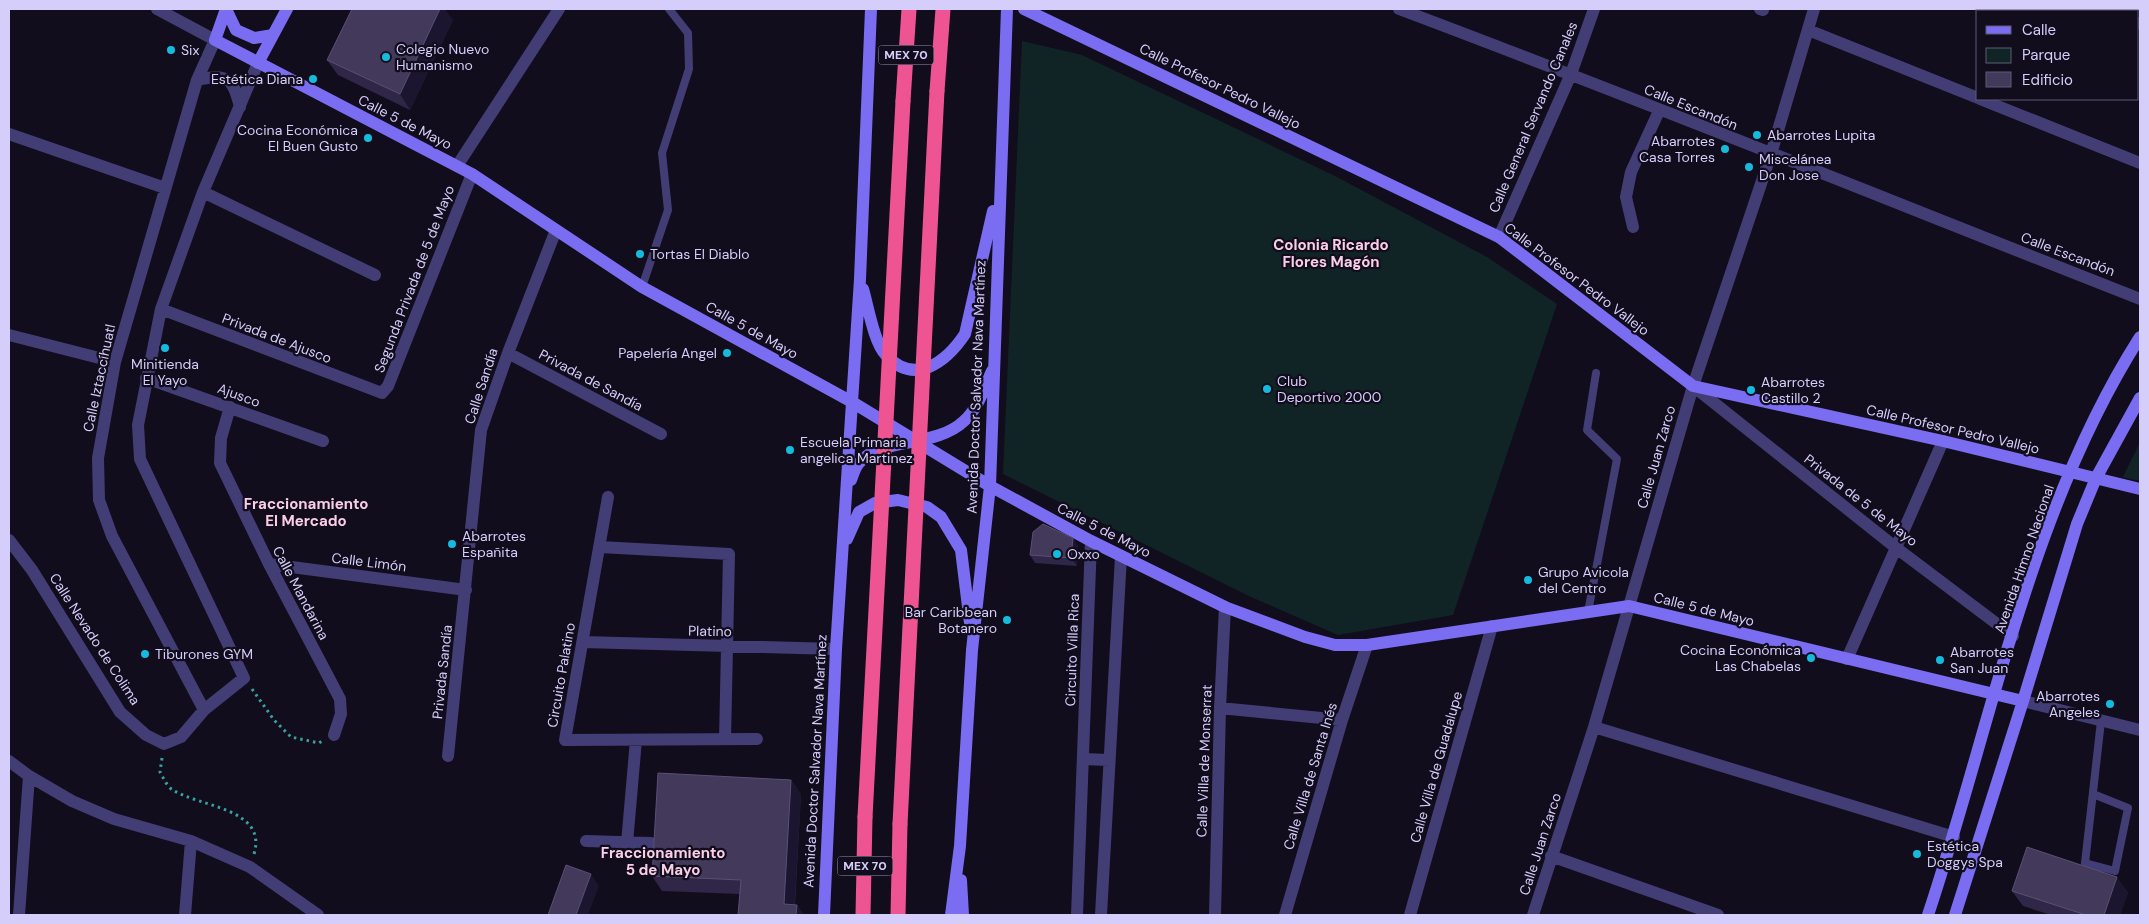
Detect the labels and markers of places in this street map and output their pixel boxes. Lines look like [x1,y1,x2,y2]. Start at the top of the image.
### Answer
place label: Colegio Nuevo Humanismo [396,40,489,74]
place label: Six [181,41,199,59]
marker: Six [165,44,177,56]
marker: Colegio Nuevo Humanismo [380,51,392,63]
place label: Estética Diana [211,70,303,88]
marker: Estética Diana [307,73,319,85]
place label: Cocina Económica El Buen Gusto [237,121,358,155]
place label: Abarrotes Lupita [1767,126,1875,144]
marker: Abarrotes Lupita [1751,129,1763,141]
marker: Cocina Económica El Buen Gusto [362,132,374,144]
place label: Abarrotes Casa Torres [1639,132,1715,166]
marker: Abarrotes Casa Torres [1719,143,1731,155]
place label: Miscelánea Don Jose [1759,150,1831,184]
marker: Miscelánea Don Jose [1743,161,1755,173]
place label: Tortas El Diablo [650,245,749,263]
marker: Tortas El Diablo [634,248,646,260]
marker: Minitienda El Yayo [159,342,171,354]
place label: Papelería Angel [618,344,717,362]
marker: Papelería Angel [721,347,733,359]
place label: Minitienda El Yayo [131,355,199,389]
place label: Club Deportivo 2000 [1277,372,1381,406]
place label: Abarrotes Castillo 2 [1761,373,1825,407]
marker: Club Deportivo 2000 [1261,383,1273,395]
marker: Abarrotes Castillo 2 [1745,384,1757,396]
place label: Escuela Primaria angelica Martinez [800,433,913,467]
marker: Escuela Primaria angelica Martinez [784,444,796,456]
place label: Abarrotes Españita [462,527,526,561]
marker: Abarrotes Españita [446,538,458,550]
place label: Oxxo [1067,545,1100,563]
marker: Oxxo [1051,548,1063,560]
place label: Grupo Avicola del Centro [1538,563,1629,597]
marker: Grupo Avicola del Centro [1522,574,1534,586]
place label: Bar Caribbean Botanero [905,603,997,637]
marker: Bar Caribbean Botanero [1001,614,1013,626]
place label: Cocina Económica Las Chabelas [1680,641,1801,675]
place label: Abarrotes San Juan [1950,643,2014,677]
place label: Tiburones GYM [155,645,253,663]
marker: Tiburones GYM [139,648,151,660]
marker: Cocina Económica Las Chabelas [1805,652,1817,664]
marker: Abarrotes San Juan [1934,654,1946,666]
place label: Abarrotes Angeles [2036,687,2100,721]
marker: Abarrotes Angeles [2104,698,2116,710]
place label: Estética Doggys Spa [1927,837,2003,871]
marker: Estética Doggys Spa [1911,848,1923,860]

